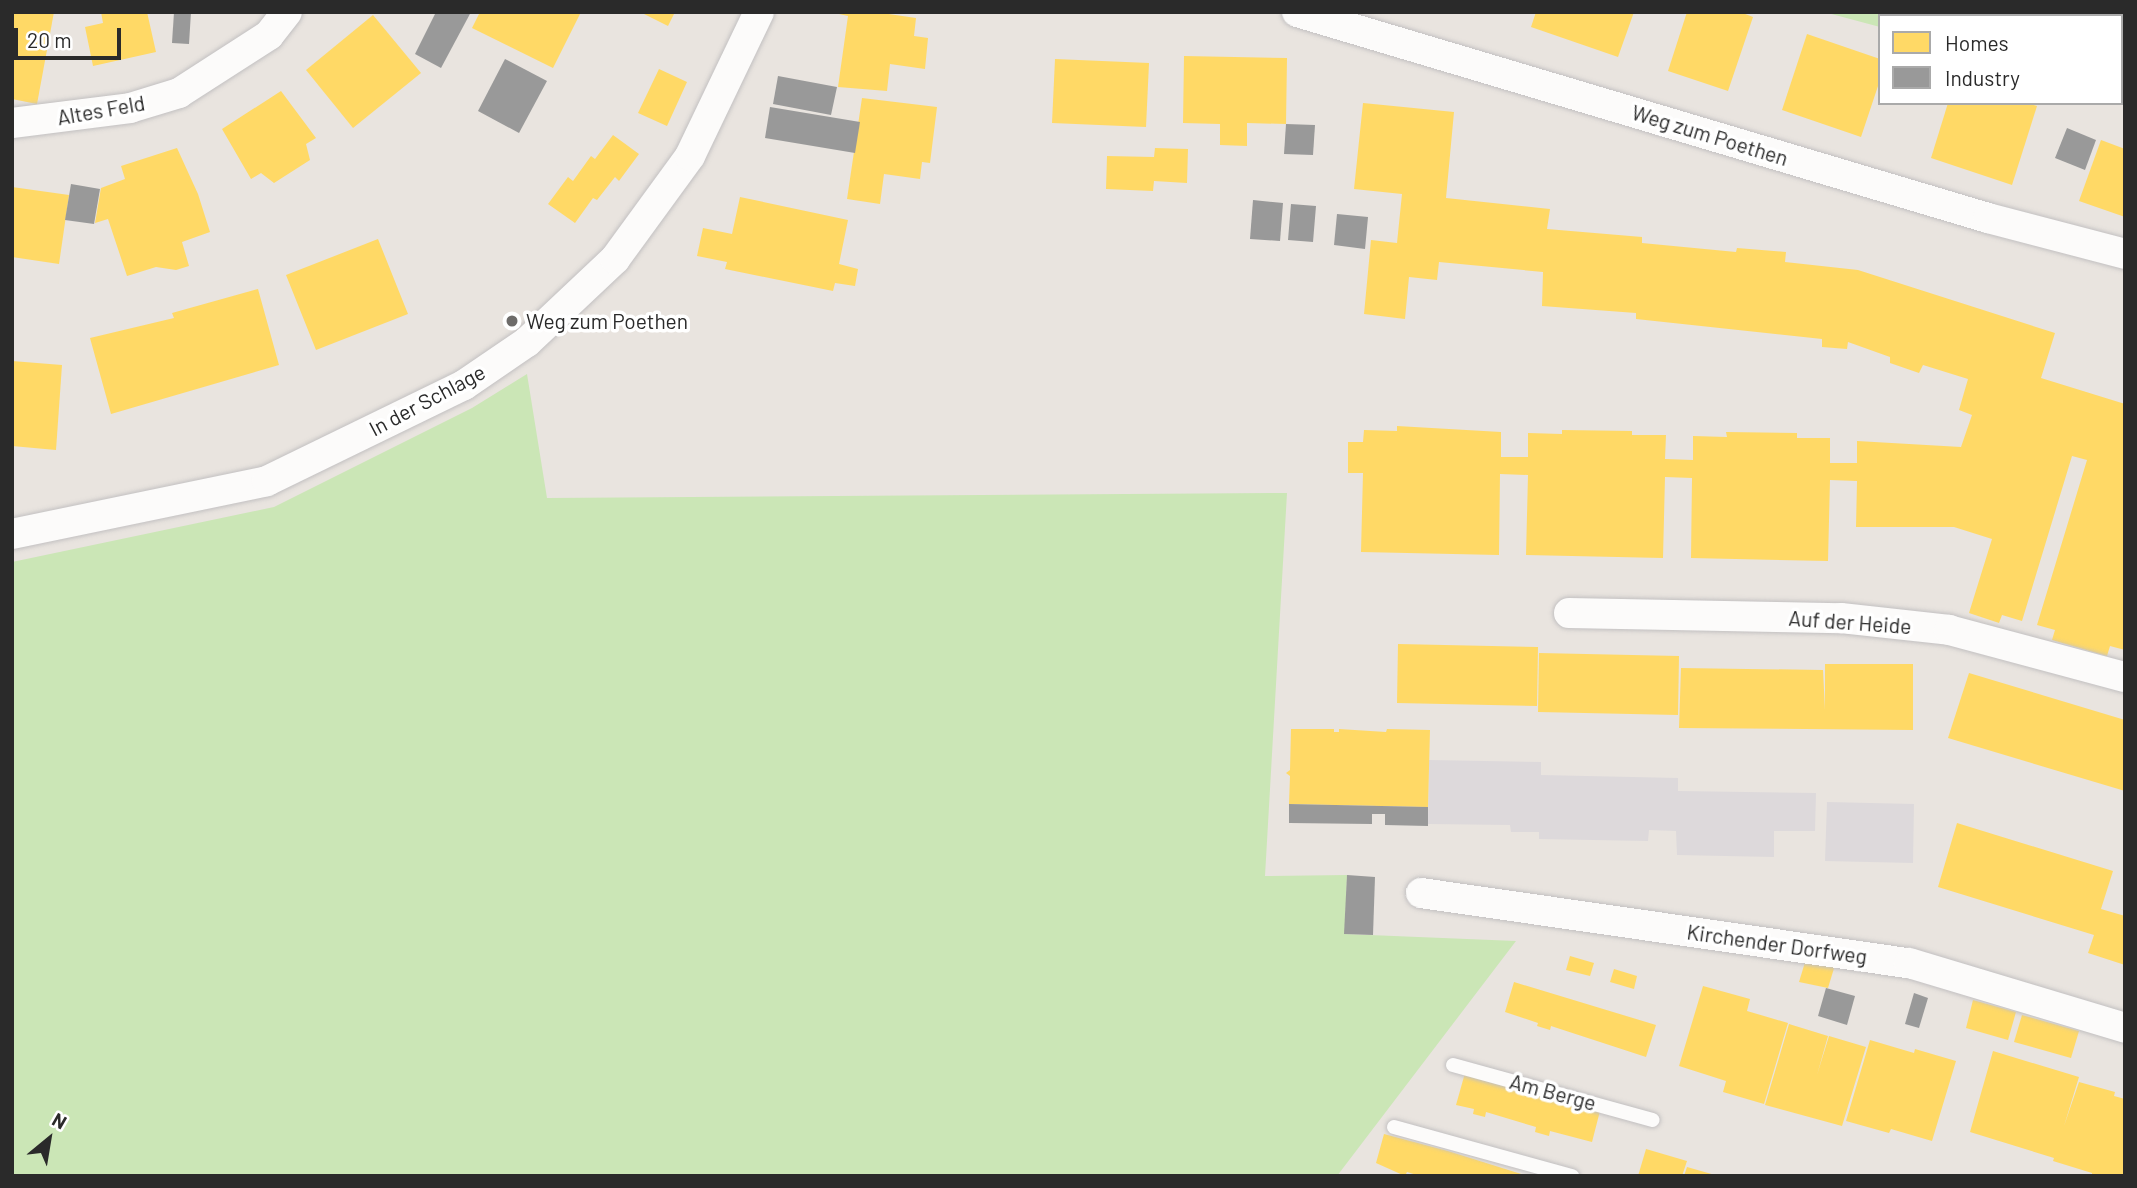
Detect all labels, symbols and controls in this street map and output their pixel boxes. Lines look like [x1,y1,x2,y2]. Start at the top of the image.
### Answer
scale bar [18,14,124,58]
legend [1878,14,2123,105]
text: 20 m [27,27,72,52]
text: Homes [1945,30,2009,55]
text: Industry [1945,65,2020,90]
street label: Altes Feld [55,90,147,130]
street label: Weg zum Poethen [1629,99,1791,171]
place label: Weg zum Poethen [526,308,688,334]
marker: Weg zum Poethen [504,313,520,329]
street label: In der Schlage [365,359,489,441]
street label: Auf der Heide [1788,605,1912,639]
street label: Kirchender Dorfweg [1685,919,1869,969]
street label: Am Berge [1507,1068,1599,1116]
north arrow [14,1104,84,1174]
text: N [49,1107,71,1133]

